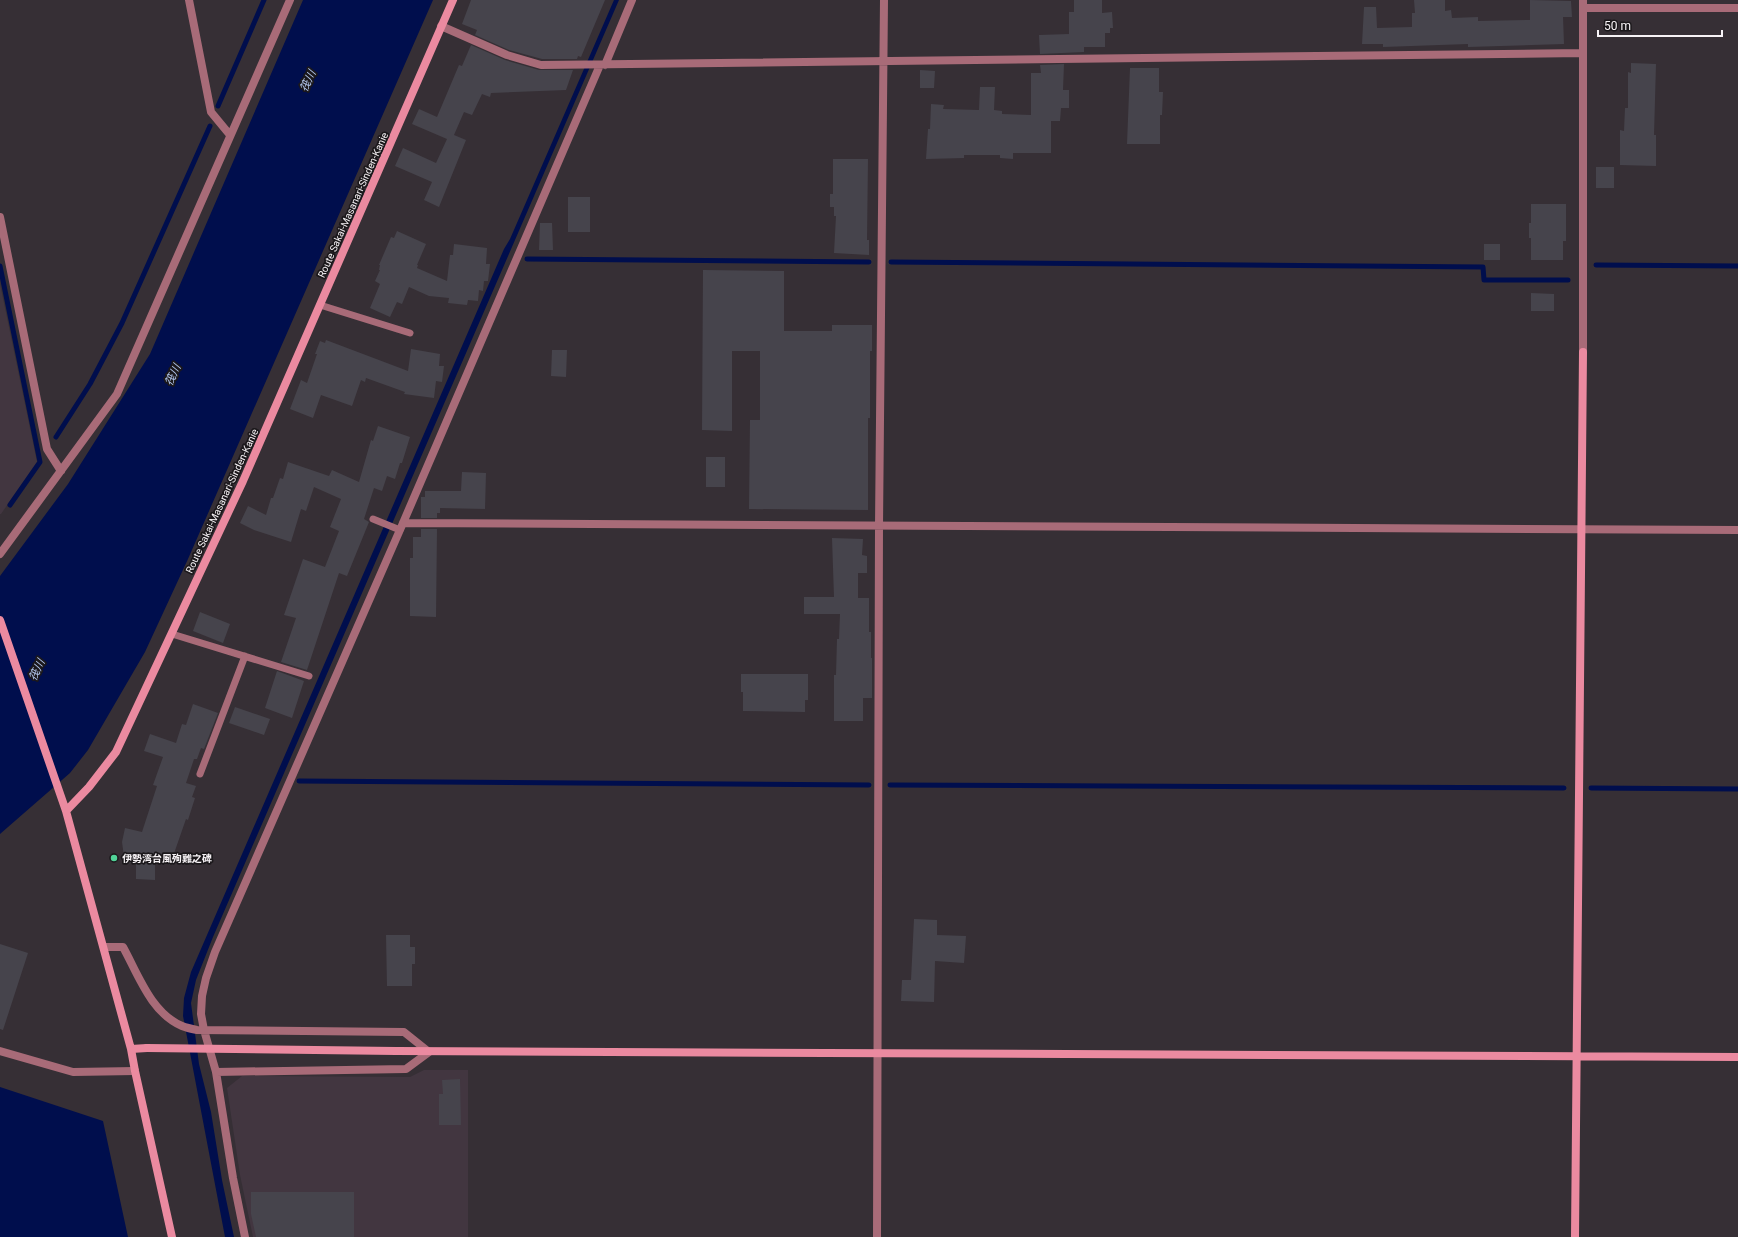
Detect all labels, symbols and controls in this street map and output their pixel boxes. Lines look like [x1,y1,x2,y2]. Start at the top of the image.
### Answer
scale bar [1598,12,1722,38]
text: 50 m [1604,19,1631,33]
water label: 筏川 [297,67,319,94]
street label: Route Sakai-Masanari-Sinden-Kanie [316,131,390,279]
water label: 筏川 [162,361,184,388]
street label: Route Sakai-Masanari-Sinden-Kanie [184,427,260,575]
water label: 筏川 [26,656,48,683]
marker: 伊勢湾台風殉難之碑 [109,853,119,863]
place label: 伊勢湾台風殉難之碑 [122,853,212,864]

